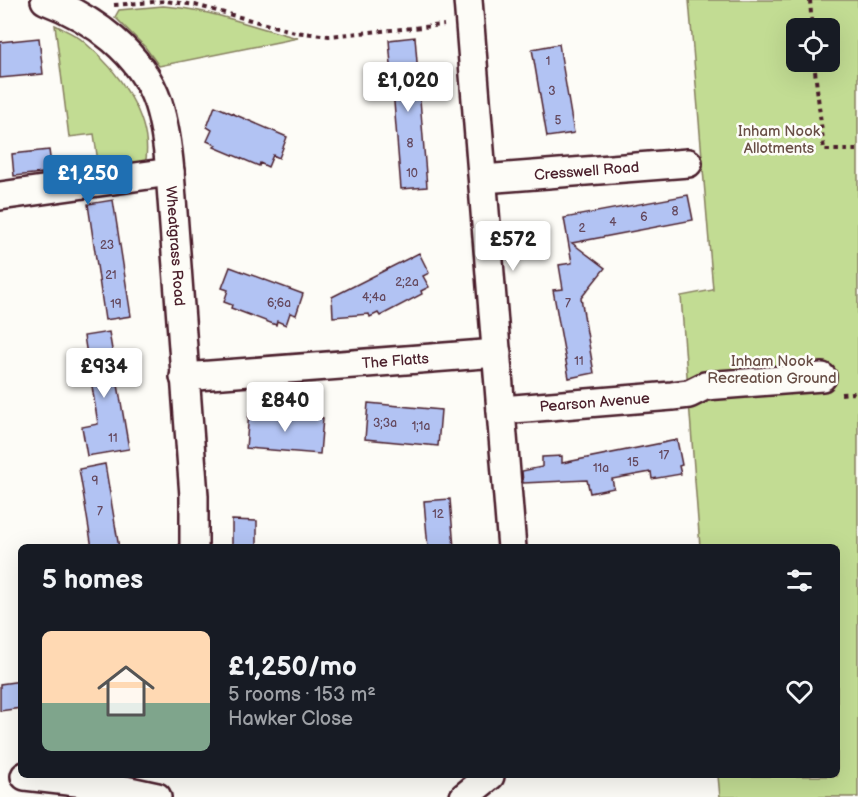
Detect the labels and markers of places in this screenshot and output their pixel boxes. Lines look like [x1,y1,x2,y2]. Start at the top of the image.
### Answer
pin: £1,020 [359,62,457,113]
pin: £1,250 [39,155,137,206]
pin: £572 [477,221,549,272]
pin: £934 [68,348,140,399]
pin: £840 [249,382,321,433]

